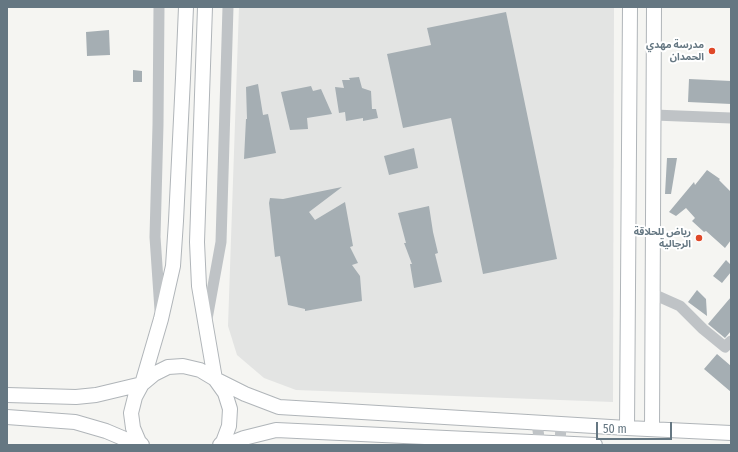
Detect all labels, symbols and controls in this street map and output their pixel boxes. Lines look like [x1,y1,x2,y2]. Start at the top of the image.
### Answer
place label: مدرسة مهدي الحمدان [646,39,704,62]
marker: مدرسة مهدي الحمدان [707,46,717,56]
place label: رياض للحلاقة الرجالية [634,226,691,250]
marker: رياض للحلاقة الرجالية [694,233,704,243]
scale bar [598,414,674,440]
text: 50 m [603,422,627,436]

